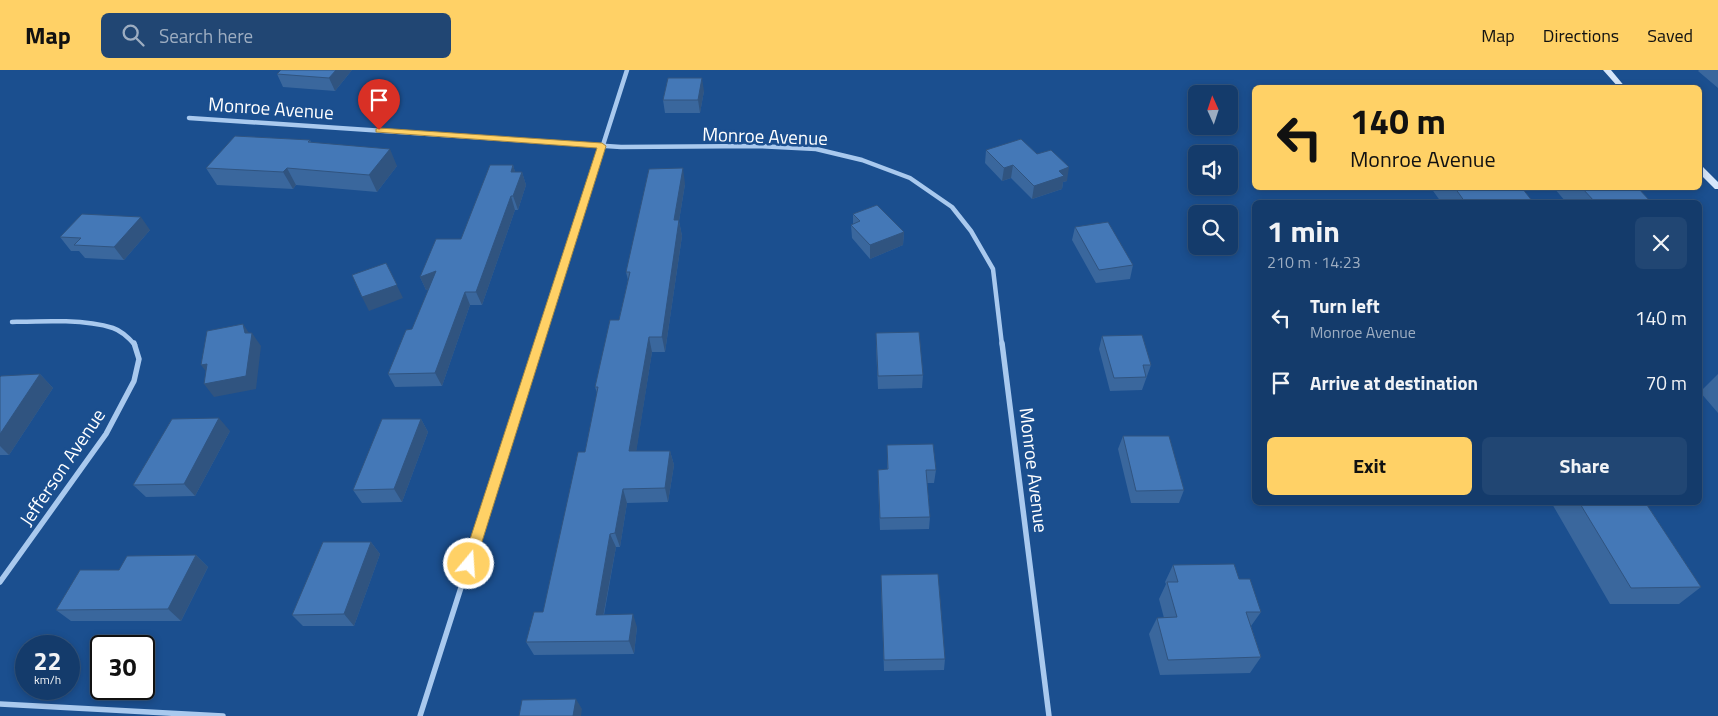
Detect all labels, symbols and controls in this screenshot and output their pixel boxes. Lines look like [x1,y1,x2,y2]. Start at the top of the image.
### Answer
search box [101,13,451,58]
text: Map [25,17,71,53]
icon: search [119,21,147,49]
text: Search here [159,21,253,50]
text: Map [1481,22,1515,49]
text: Directions [1543,22,1619,49]
text: Saved [1647,22,1693,49]
pin [358,79,400,130]
north arrow [1188,85,1238,135]
map controls [1188,85,1238,255]
icon: arrive [365,86,393,114]
street label: Monroe Avenue [207,89,335,126]
text: 140 m [1350,94,1446,148]
icon: left [1267,105,1332,170]
street label: Monroe Avenue [702,119,828,152]
text: Monroe Avenue [1350,142,1496,176]
button: sound [1188,145,1238,195]
button: search [1188,205,1238,255]
text: 1 min [1267,208,1340,254]
button: close [1635,217,1687,269]
text: 210 m · 14:23 [1267,250,1361,274]
text: Turn left [1310,291,1380,320]
text: 140 m [1635,303,1687,332]
icon: left [1267,304,1295,332]
text: Monroe Avenue [1310,320,1416,344]
text: Arrive at destination [1310,368,1478,397]
text: 70 m [1646,368,1687,397]
icon: arrive [1267,369,1295,397]
street label: Jefferson Avenue [11,402,112,531]
street label: Monroe Avenue [1012,406,1057,534]
button: Exit [1267,437,1472,495]
button: Share [1482,437,1687,495]
position arrow [442,537,494,589]
speed limit sign: 30 [90,635,155,700]
text: 22 [33,642,62,680]
text: km/h [34,670,61,689]

